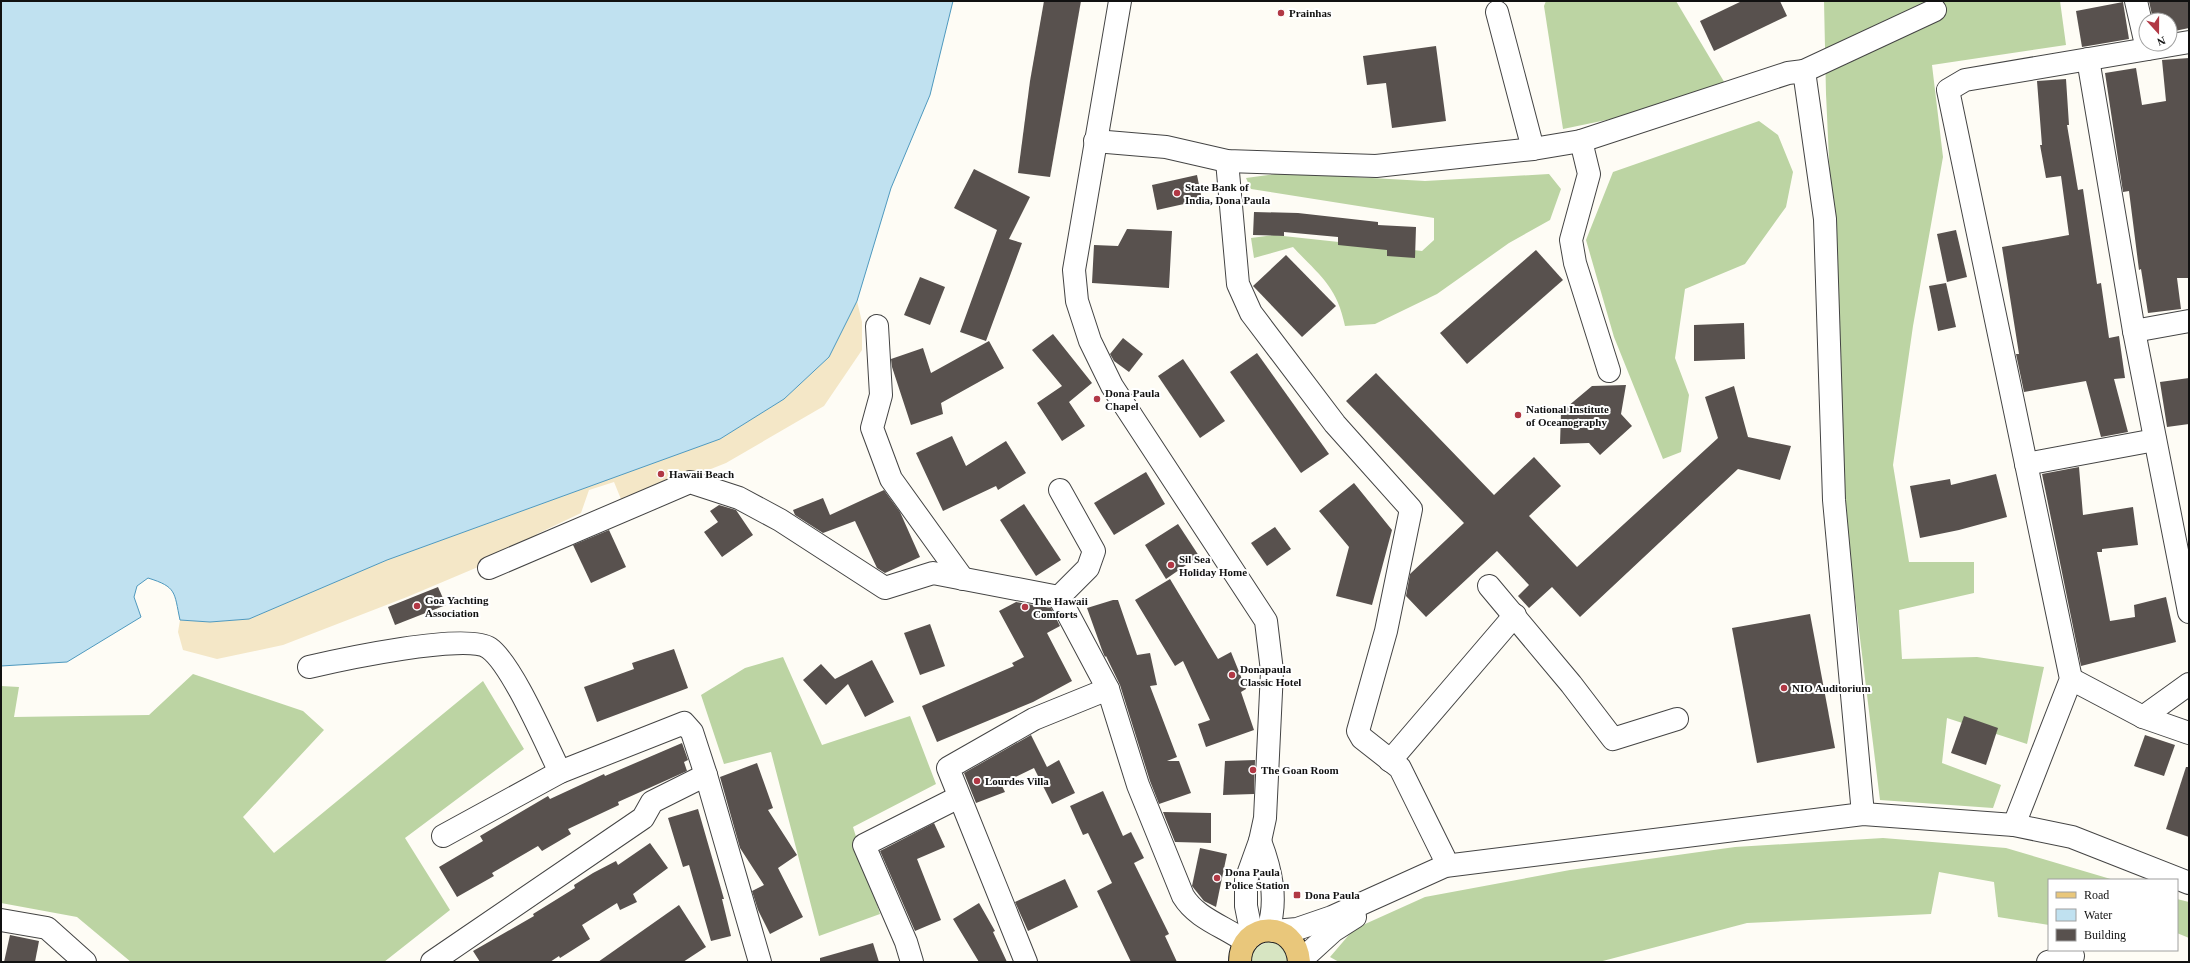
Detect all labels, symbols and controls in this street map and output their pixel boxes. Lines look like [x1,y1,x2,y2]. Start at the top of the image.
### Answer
place label: Prainhas [1289,7,1332,19]
marker: Prainhas [1276,8,1286,18]
north arrow [2138,12,2178,52]
text: N [2156,34,2167,48]
place label: State Bank of India, Dona Paula [1185,181,1271,206]
marker: State Bank of India, Dona Paula [1172,188,1182,198]
place label: Dona Paula Chapel [1105,387,1160,412]
marker: Dona Paula Chapel [1092,394,1102,404]
place label: National Institute of Oceanography [1526,403,1609,428]
marker: National Institute of Oceanography [1513,410,1523,420]
place label: Hawaii Beach [669,468,734,480]
marker: Hawaii Beach [656,469,666,479]
place label: Sil Sea Holiday Home [1179,553,1247,578]
marker: Sil Sea Holiday Home [1166,560,1176,570]
place label: Goa Yachting Association [425,594,489,619]
place label: The Hawaii Comforts [1033,595,1088,620]
marker: Goa Yachting Association [412,601,422,611]
marker: The Hawaii Comforts [1020,602,1030,612]
place label: Donapaula Classic Hotel [1240,663,1301,688]
marker: Donapaula Classic Hotel [1227,670,1237,680]
place label: NIO Auditorium [1792,682,1871,694]
marker: NIO Auditorium [1779,683,1789,693]
place label: The Goan Room [1261,764,1339,776]
marker: The Goan Room [1248,765,1258,775]
place label: Lourdes Villa [985,775,1049,787]
marker: Lourdes Villa [972,776,982,786]
place label: Dona Paula Police Station [1225,866,1289,891]
marker: Dona Paula Police Station [1212,873,1222,883]
legend [2048,879,2178,951]
text: Road [2084,888,2109,902]
place label: Dona Paula [1305,889,1360,901]
marker: Dona Paula [1292,890,1302,900]
text: Water [2084,908,2112,922]
text: Building [2084,928,2126,942]

